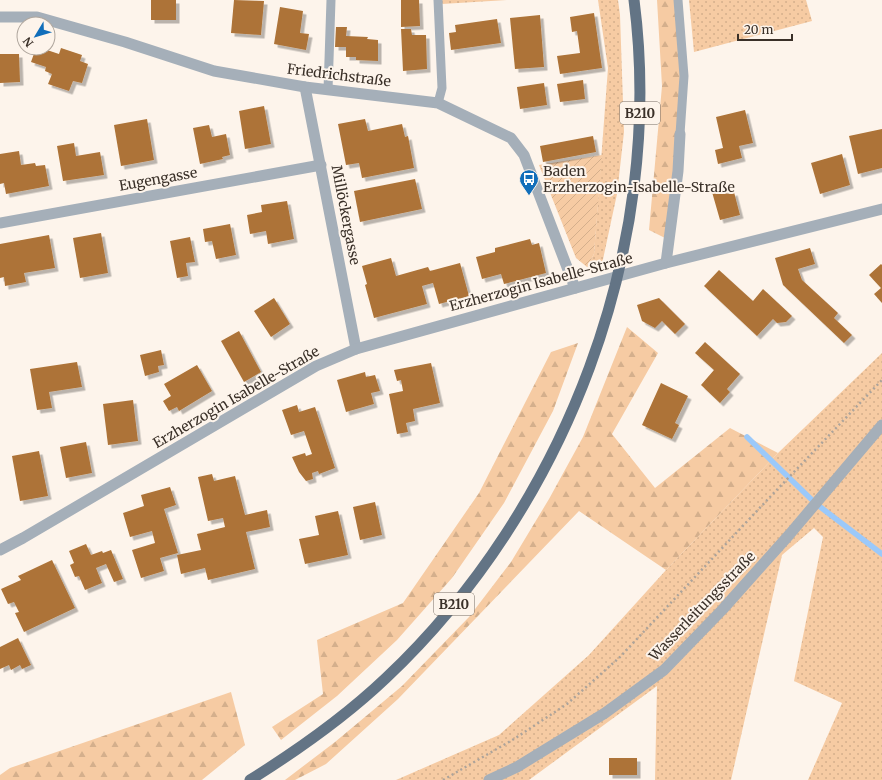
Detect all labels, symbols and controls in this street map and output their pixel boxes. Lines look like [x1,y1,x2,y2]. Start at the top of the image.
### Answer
north arrow [16,16,56,56]
scale bar [738,16,792,42]
text: 20 m [744,22,773,37]
text: N [20,34,36,50]
street label: Friedrichstraße [286,60,392,90]
road number: B210 [620,102,660,124]
place label: Baden Erzherzogin-Isabelle-Straße [543,162,735,196]
street label: Eugengasse [117,163,199,195]
street label: Millöckergasse [327,164,365,266]
bus stop icon: Baden Erzherzogin-Isabelle-Straße [518,168,540,196]
street label: Erzherzogin Isabelle-Straße [447,249,635,315]
street label: Erzherzogin Isabelle-Straße [150,342,322,452]
street label: Wasserleitungsstraße [644,548,759,665]
road number: B210 [434,593,474,615]

